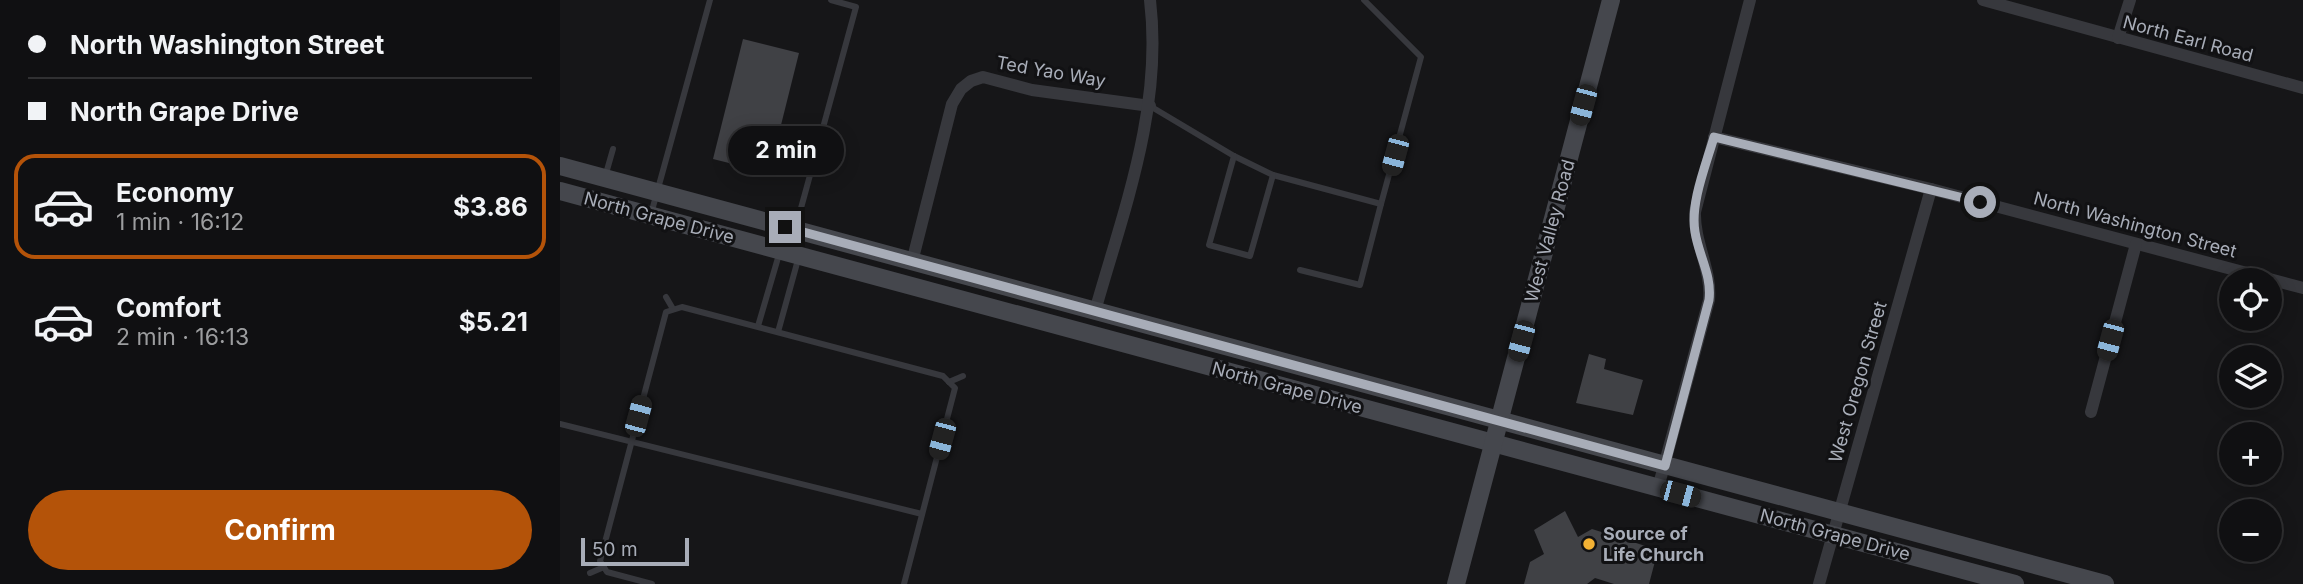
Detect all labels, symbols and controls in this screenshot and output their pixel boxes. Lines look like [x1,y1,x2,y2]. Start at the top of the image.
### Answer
street label: North Earl Road [2121,11,2255,66]
text: North Washington Street [70,29,384,60]
street label: Ted Yao Way [995,52,1107,91]
car [1568,82,1599,128]
text: North Grape Drive [70,96,299,127]
callout: 2 min [727,126,843,174]
car [1380,132,1411,178]
text: 2 min [755,136,817,164]
street label: West Valley Road [1520,157,1579,305]
icon: car [32,175,95,238]
text: Economy [116,177,234,208]
route start [1964,186,1996,218]
street label: North Grape Drive [582,187,737,248]
street label: North Washington Street [2031,187,2239,262]
text: $3.86 [453,191,528,222]
text: 1 min · 16:12 [116,208,244,236]
route end [769,211,801,243]
map controls [2219,268,2282,562]
button: locate [2219,268,2282,331]
icon: car [32,290,95,353]
text: Comfort [116,292,221,323]
street label: West Oregon Street [1824,299,1891,465]
text: $5.21 [459,306,528,337]
car [2095,317,2126,363]
car [1506,318,1537,364]
text: 2 min · 16:13 [116,323,249,351]
button: layers [2219,345,2282,408]
street label: North Grape Drive [1210,357,1365,418]
car [623,393,654,439]
car [927,416,958,462]
button: + [2219,422,2282,485]
car [1657,478,1704,510]
button: Confirm [28,490,532,570]
button: − [2219,499,2282,562]
street label: North Grape Drive [1758,504,1913,565]
place label: Source of Life Church [1603,523,1704,565]
scale bar [581,535,690,567]
marker: Source of Life Church [1581,536,1597,552]
text: 50 m [592,538,638,561]

